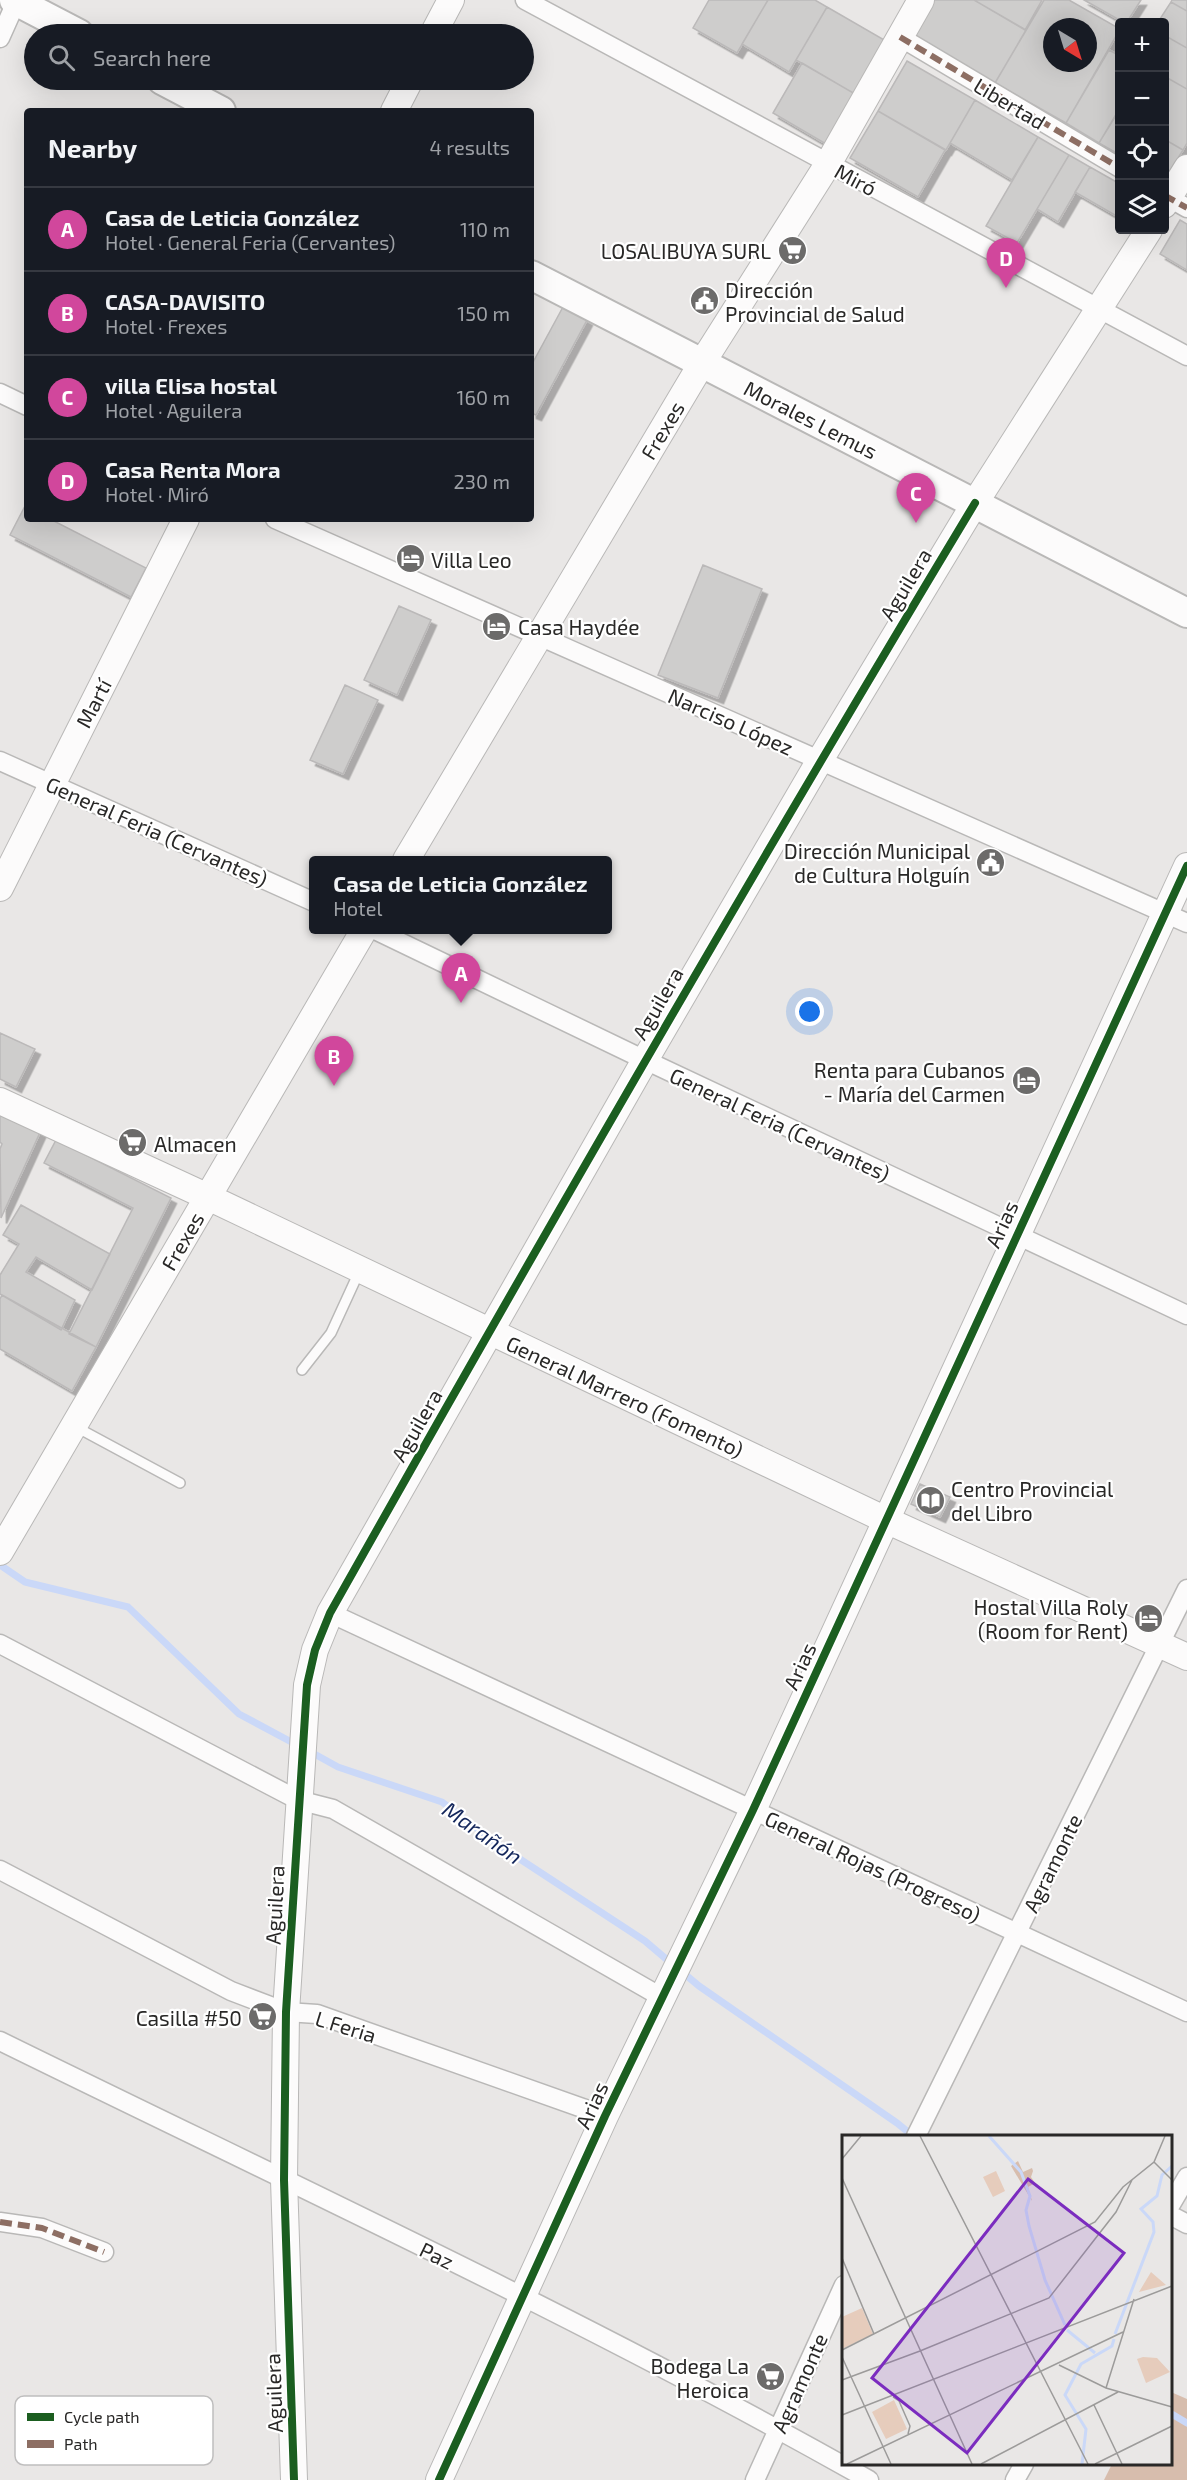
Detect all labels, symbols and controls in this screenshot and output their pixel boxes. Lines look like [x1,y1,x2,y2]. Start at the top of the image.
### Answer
north arrow [1043,18,1097,72]
map controls [1115,18,1169,234]
button: + [1115,18,1169,72]
search box [24,24,534,90]
icon: search [45,41,78,74]
text: Search here [93,44,211,70]
street label: Libertad [970,72,1050,134]
button: − [1115,72,1169,126]
button: locate [1115,126,1169,180]
text: Nearby [48,132,137,163]
text: 4 results [430,135,510,159]
street label: Miró [831,158,881,200]
button: layers [1115,180,1169,234]
text: Casa de Leticia González [105,204,359,230]
text: A [61,217,74,241]
text: 110 m [460,217,510,241]
text: Hotel · General Feria (Cervantes) [105,230,396,254]
supermarket icon: LOSALIBUYA SURL [776,234,808,266]
place label: LOSALIBUYA SURL [601,238,771,263]
pin: D [986,238,1026,288]
place label: Dirección Provincial de Salud [725,277,905,326]
public building icon: Dirección Provincial de Salud [688,285,720,317]
text: CASA-DAVISITO [105,288,265,314]
text: B [61,301,74,325]
text: 150 m [457,301,510,325]
text: Hotel · Frexes [105,314,227,338]
text: villa Elisa hostal [105,372,277,398]
street label: Morales Lemus [740,375,882,463]
text: C [62,385,73,409]
text: 160 m [457,385,510,409]
street label: Frexes [635,396,689,464]
text: Hotel · Aguilera [105,398,242,422]
text: Casa Renta Mora [105,456,280,482]
text: D [61,469,74,493]
text: 230 m [454,469,510,493]
pin: C [896,474,936,523]
text: Hotel · Miró [105,482,209,506]
hotel icon: Villa Leo [394,543,426,575]
street label: Aguilera [874,544,936,624]
place label: Villa Leo [431,547,512,572]
hotel icon: Casa Haydée [481,610,513,642]
place label: Casa Haydée [518,614,640,639]
street label: Martí [70,674,116,732]
street label: Narciso López [665,682,797,760]
street label: General Feria (Cervantes) [42,771,272,891]
place label: Dirección Municipal de Cultura Holguín [784,838,971,887]
public building icon: Dirección Municipal de Cultura Holguín [975,846,1007,878]
popup [309,856,612,934]
text: Casa de Leticia González [333,870,588,896]
text: Hotel [333,896,382,920]
pin: A [442,954,480,1003]
street label: Aguilera [626,962,688,1044]
your location [795,997,824,1026]
pin: B [314,1036,354,1086]
place label: Renta para Cubanos - María del Carmen [814,1057,1005,1106]
street label: General Feria (Cervantes) [666,1062,894,1186]
hotel icon: Renta para Cubanos - María del Carmen [1010,1065,1042,1097]
supermarket icon: Almacen [117,1127,149,1159]
place label: Almacen [154,1131,237,1156]
street label: Arias [979,1197,1023,1251]
street label: Frexes [155,1207,209,1275]
street label: General Marrero (Fomento) [502,1330,748,1462]
street label: Aguilera [385,1384,447,1466]
place label: Centro Provincial del Libro [951,1476,1114,1525]
library icon: Centro Provincial del Libro [914,1484,946,1516]
place label: Hostal Villa Roly (Room for Rent) [974,1594,1128,1643]
hotel icon: Hostal Villa Roly (Room for Rent) [1133,1602,1165,1634]
street label: Arias [777,1639,821,1693]
water label: Marañón [438,1795,528,1869]
street label: General Rojas (Progreso) [761,1805,985,1928]
street label: Agramonte [1017,1810,1087,1916]
street label: Aguilera [259,1865,289,1945]
supermarket icon: Casilla #50 [247,2001,279,2033]
place label: Casilla #50 [136,2005,242,2030]
street label: L Feria [312,2005,380,2047]
street label: Arias [569,2078,613,2132]
inset map [842,2135,1172,2465]
street label: Paz [416,2236,458,2274]
street label: Agramonte [766,2329,832,2437]
street label: Aguilera [259,2353,287,2433]
place label: Bodega La Heroica [651,2353,749,2402]
supermarket icon: Bodega La Heroica [754,2361,786,2393]
legend [15,2396,213,2465]
text: Cycle path [64,2407,140,2426]
text: Path [64,2434,98,2453]

